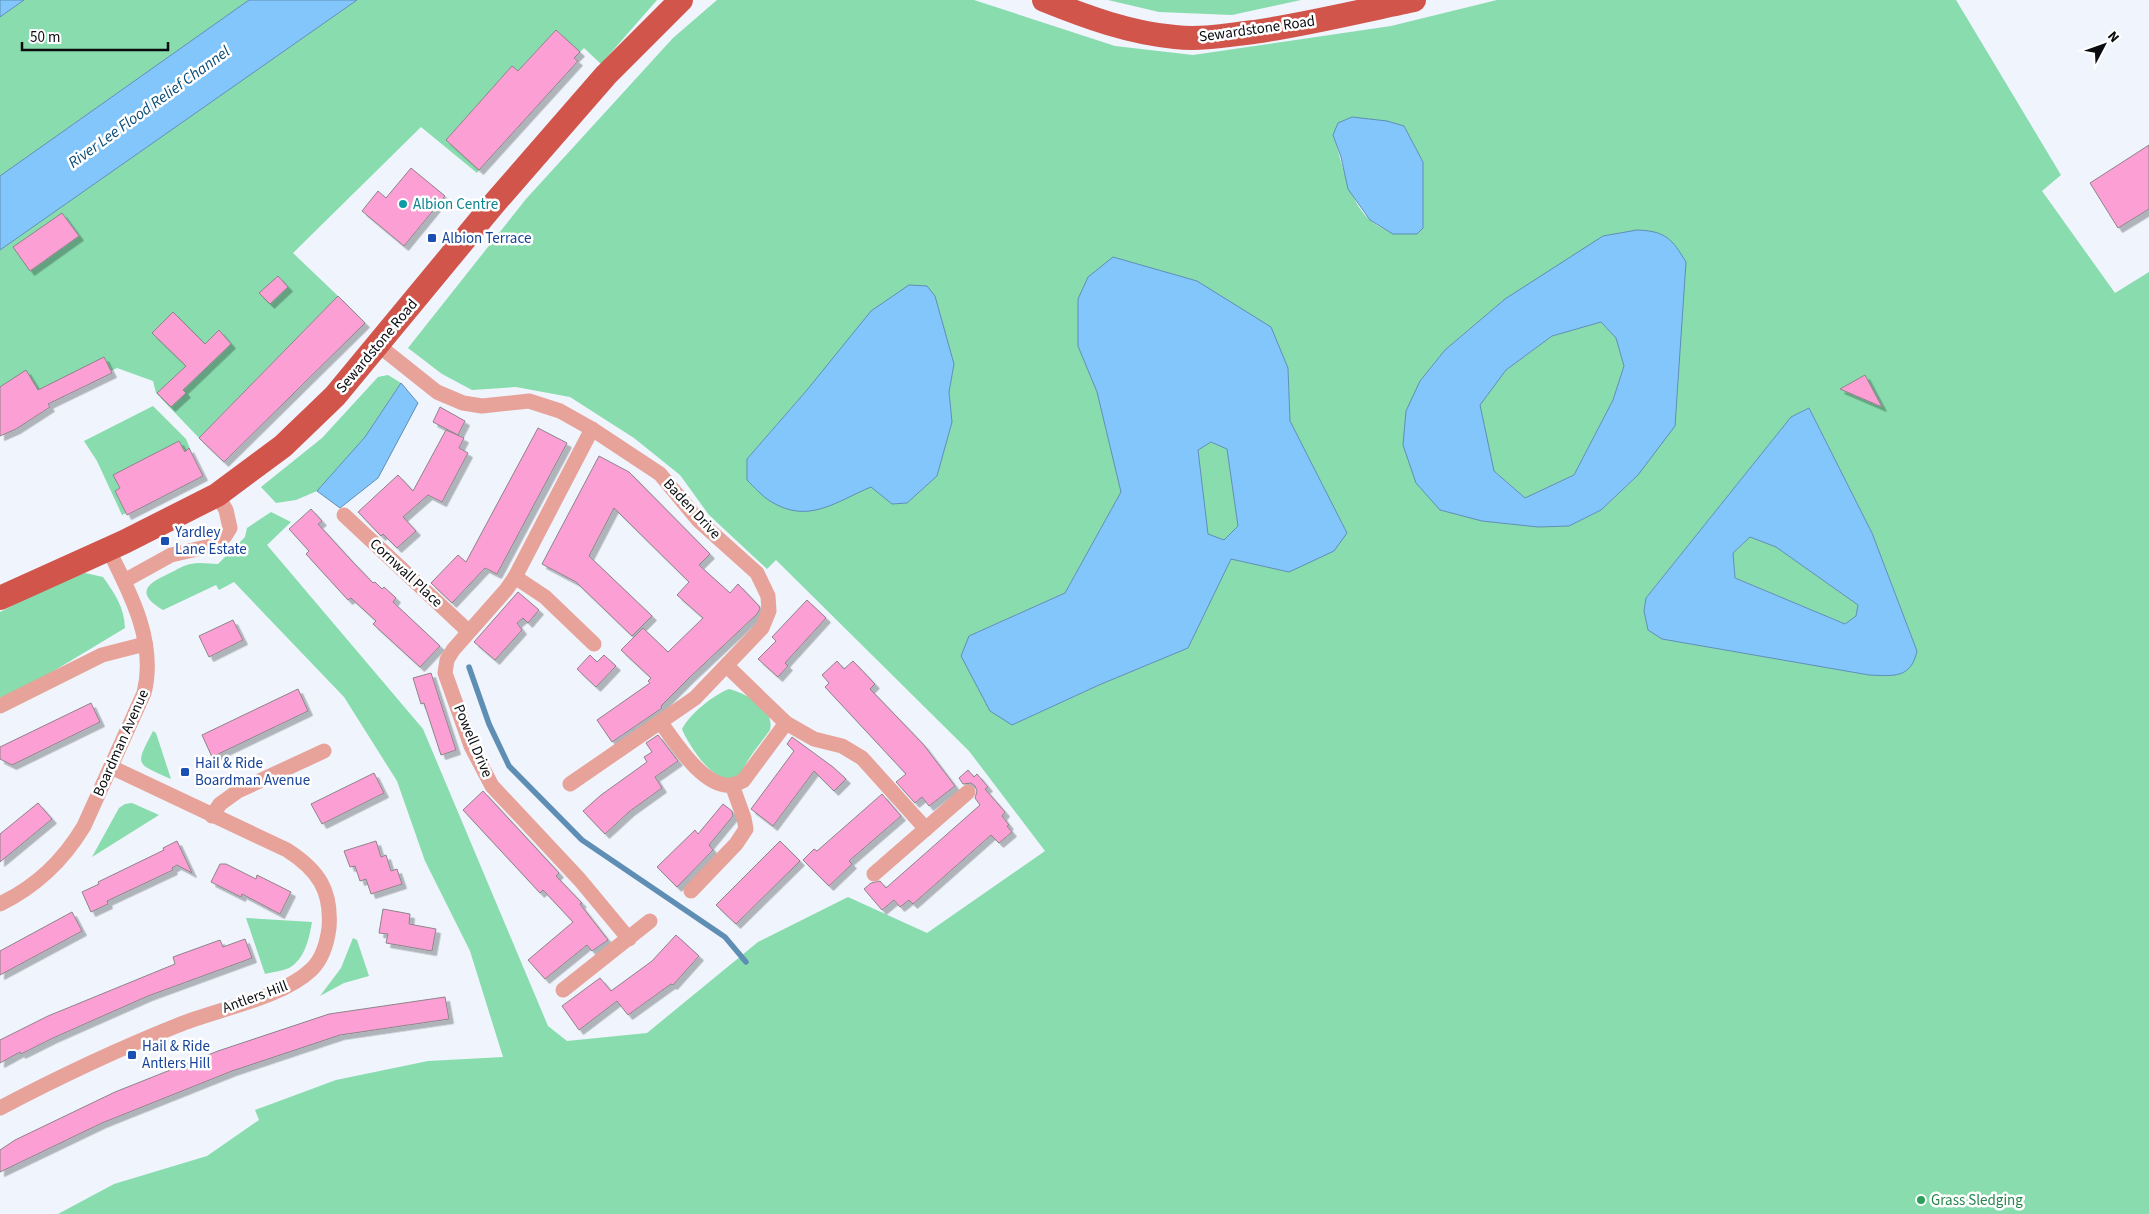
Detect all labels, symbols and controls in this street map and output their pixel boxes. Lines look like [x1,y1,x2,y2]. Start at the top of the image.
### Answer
street label: Sewardstone Road [1198,10,1316,48]
scale bar [22,20,169,52]
north arrow [2079,20,2129,70]
text: 50 m [30,27,60,48]
text: N [2102,27,2124,47]
water label: River Lee Flood Relief Channel [64,41,235,173]
place label: Albion Centre [413,194,498,215]
marker: Albion Centre [397,198,409,210]
place label: Albion Terrace [442,228,531,249]
marker: Albion Terrace [426,232,438,244]
street label: Sewardstone Road [331,294,423,398]
street label: Baden Drive [658,474,726,544]
place label: Yardley Lane Estate [174,522,247,560]
street label: Cornwall Place [365,534,447,612]
marker: Yardley Lane Estate [159,535,171,547]
street label: Boardman Avenue [88,686,154,800]
street label: Powell Drive [448,701,498,781]
place label: Hail & Ride Boardman Avenue [195,753,310,791]
marker: Hail & Ride Boardman Avenue [179,766,191,778]
street label: Antlers Hill [219,975,291,1019]
place label: Hail & Ride Antlers Hill [142,1036,210,1074]
marker: Hail & Ride Antlers Hill [126,1049,138,1061]
place label: Grass Sledging [1931,1190,2023,1211]
marker: Grass Sledging [1915,1194,1927,1206]

